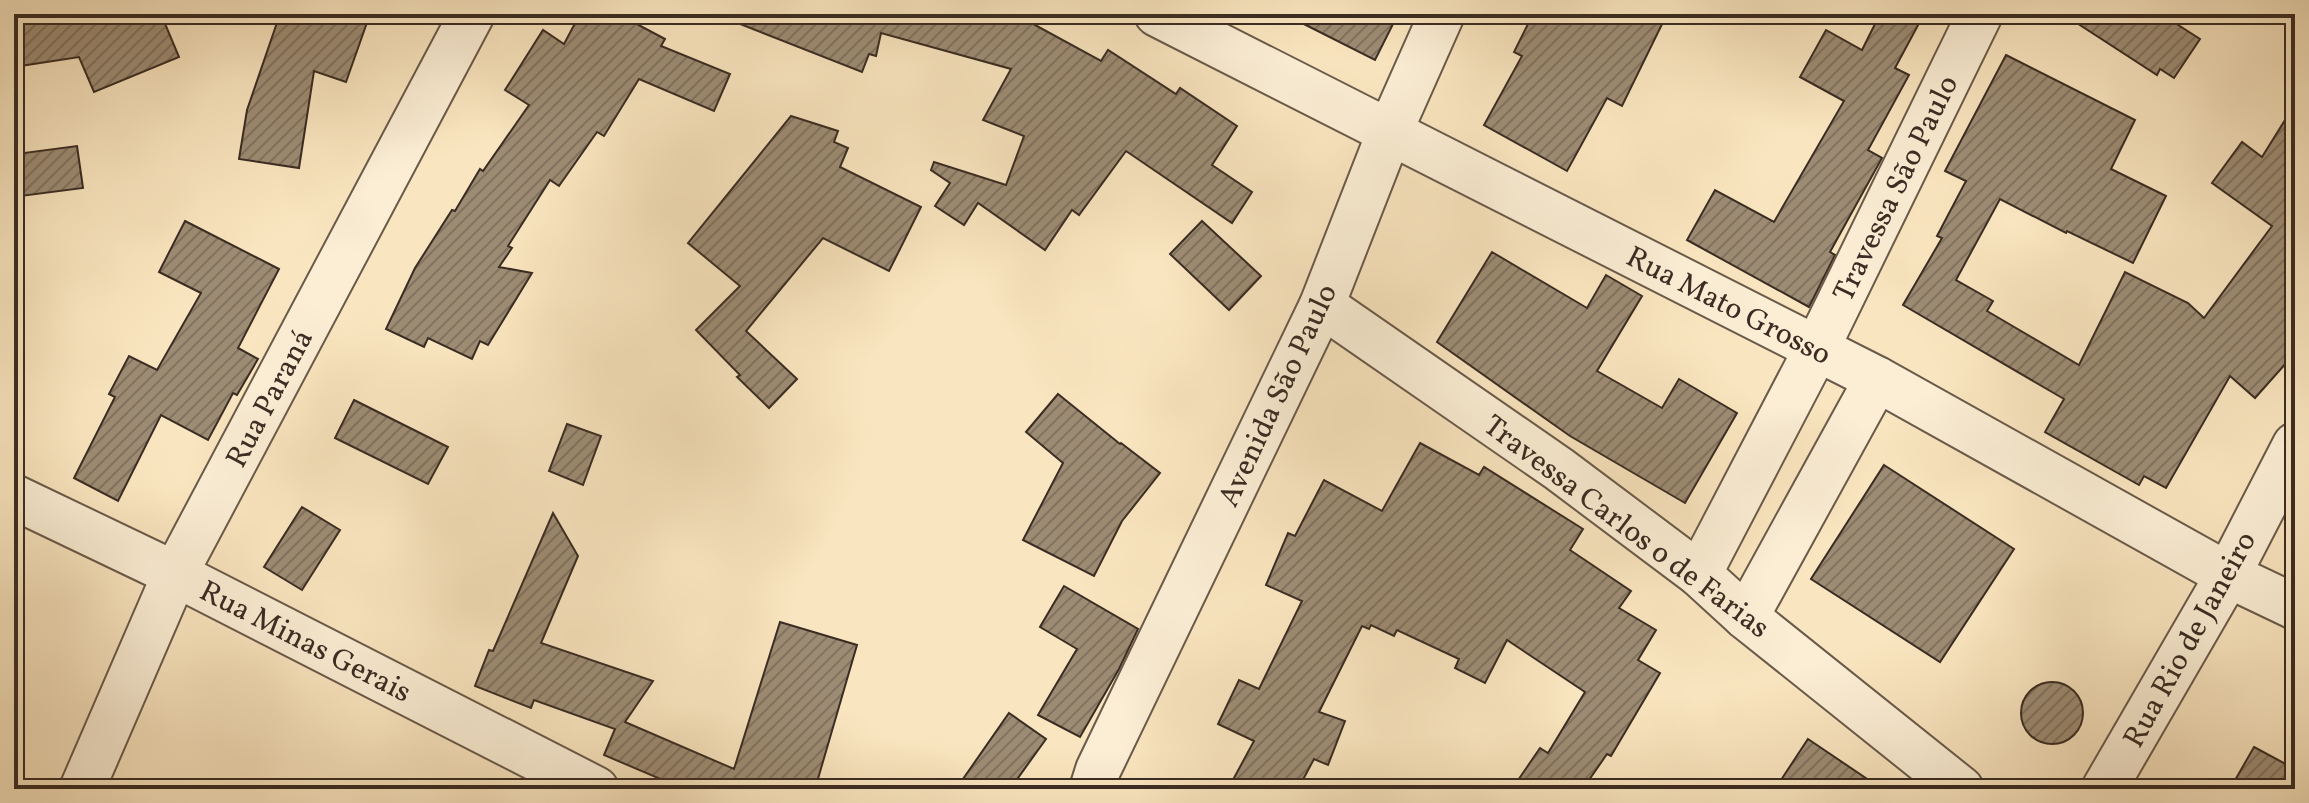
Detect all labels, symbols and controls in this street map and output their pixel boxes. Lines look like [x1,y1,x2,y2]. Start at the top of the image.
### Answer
street label: Travessa São Paulo [1824,69,1970,309]
street label: Rua Mato Grosso [1618,237,1838,377]
street label: Avenida São Paulo [1209,278,1349,514]
street label: Rua Paraná [217,322,325,476]
street label: Travessa Carlos o de Farias [1474,406,1778,649]
street label: Rua Rio de Janeiro [2114,524,2268,756]
street label: Rua Minas Gerais [192,571,418,714]

